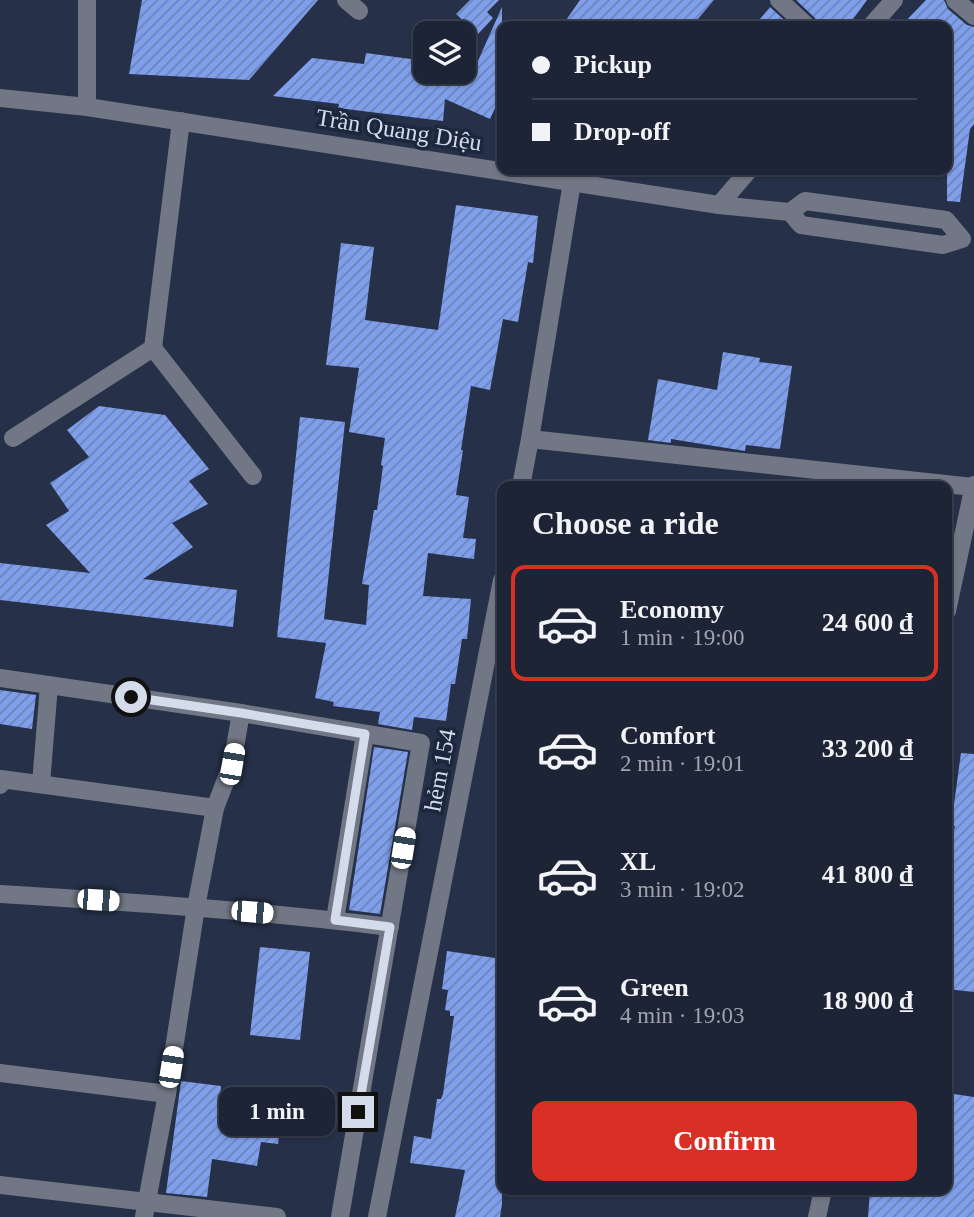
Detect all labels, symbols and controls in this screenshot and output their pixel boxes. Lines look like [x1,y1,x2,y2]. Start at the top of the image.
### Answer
map controls [413,21,476,84]
button: layers [413,21,476,84]
text: Pickup [574,50,652,79]
street label: Trần Quang Diệu [314,104,484,156]
text: Drop-off [574,117,670,146]
text: Choose a ride [532,505,719,541]
icon: car [536,592,599,655]
text: Economy [620,595,724,624]
text: 24 600 ₫ [822,608,913,637]
text: 1 min · 19:00 [620,625,745,650]
route start [115,681,147,713]
icon: car [536,718,599,781]
text: Comfort [620,721,715,750]
street label: hẻm 154 [419,727,461,813]
text: 33 200 ₫ [822,734,913,763]
car [219,741,246,787]
text: 2 min · 19:01 [620,751,745,776]
car [390,826,417,870]
icon: car [536,844,599,907]
text: XL [620,847,656,876]
text: 41 800 ₫ [822,860,913,889]
text: 3 min · 19:02 [620,877,745,902]
car [77,888,120,912]
car [231,900,274,924]
icon: car [536,970,599,1033]
text: Green [620,973,689,1002]
text: 18 900 ₫ [822,986,913,1015]
text: 4 min · 19:03 [620,1003,745,1028]
car [158,1045,185,1089]
callout: 1 min [218,1088,334,1136]
route end [342,1096,374,1128]
text: 1 min [249,1099,305,1124]
button: Confirm [532,1101,917,1181]

